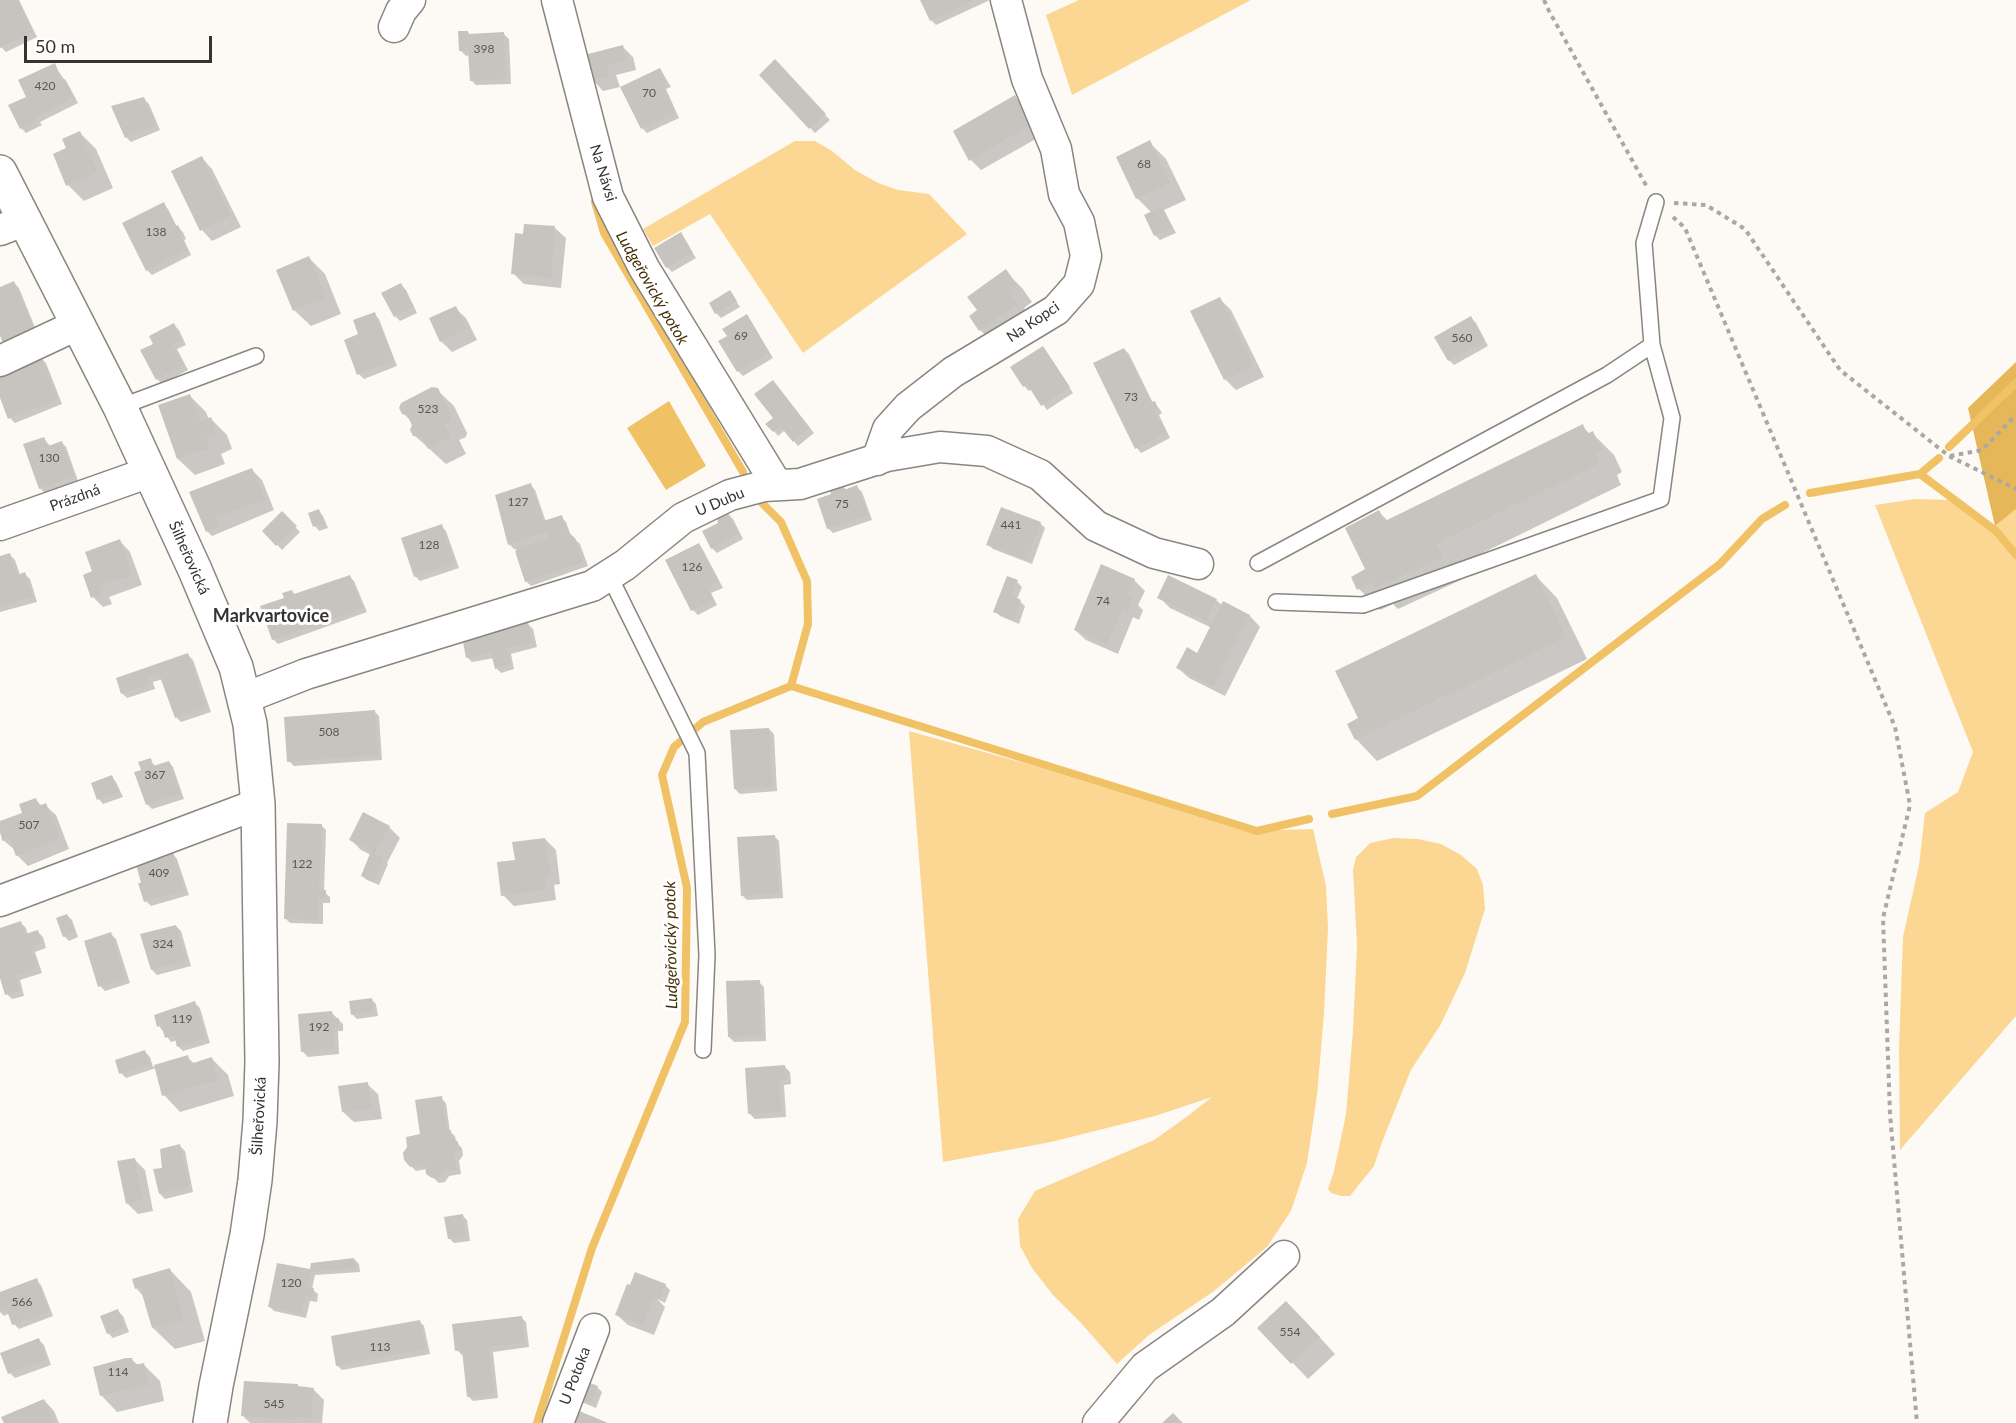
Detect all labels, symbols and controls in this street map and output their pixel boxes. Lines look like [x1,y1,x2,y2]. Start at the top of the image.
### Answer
scale bar [27,24,214,62]
text: 50 m [35,35,75,57]
house number: 398 [474,42,494,56]
house number: 420 [35,79,55,93]
house number: 70 [642,86,656,100]
street label: Na Návsi [586,142,620,204]
house number: 68 [1137,157,1151,171]
house number: 138 [146,225,166,239]
water label: Ludgeřovický potok [612,228,692,348]
street label: Na Kopci [1003,298,1063,346]
house number: 69 [734,329,748,343]
house number: 560 [1452,331,1472,345]
house number: 73 [1124,390,1138,404]
house number: 523 [418,402,438,416]
house number: 130 [39,451,59,465]
street label: Prázdná [47,481,103,515]
street label: U Dubu [693,484,747,520]
house number: 127 [508,495,528,509]
house number: 75 [835,497,849,511]
street label: Šilheřovická [165,518,213,598]
house number: 441 [1001,518,1021,532]
house number: 128 [419,538,439,552]
house number: 126 [682,560,702,574]
house number: 74 [1096,594,1110,608]
district label: Markvartovice [213,605,329,627]
house number: 508 [319,725,339,739]
house number: 367 [145,768,165,782]
house number: 507 [19,818,39,832]
house number: 122 [292,857,312,871]
house number: 409 [149,866,169,880]
water label: Ludgeřovický potok [660,881,682,1009]
house number: 324 [153,937,173,951]
house number: 119 [172,1012,192,1026]
house number: 192 [309,1020,329,1034]
street label: Šilheřovická [248,1076,270,1156]
house number: 120 [281,1276,301,1290]
house number: 566 [12,1295,32,1309]
house number: 554 [1280,1325,1300,1339]
house number: 113 [370,1340,390,1354]
street label: U Potoka [556,1344,594,1408]
house number: 114 [108,1365,128,1379]
house number: 545 [264,1397,284,1411]

